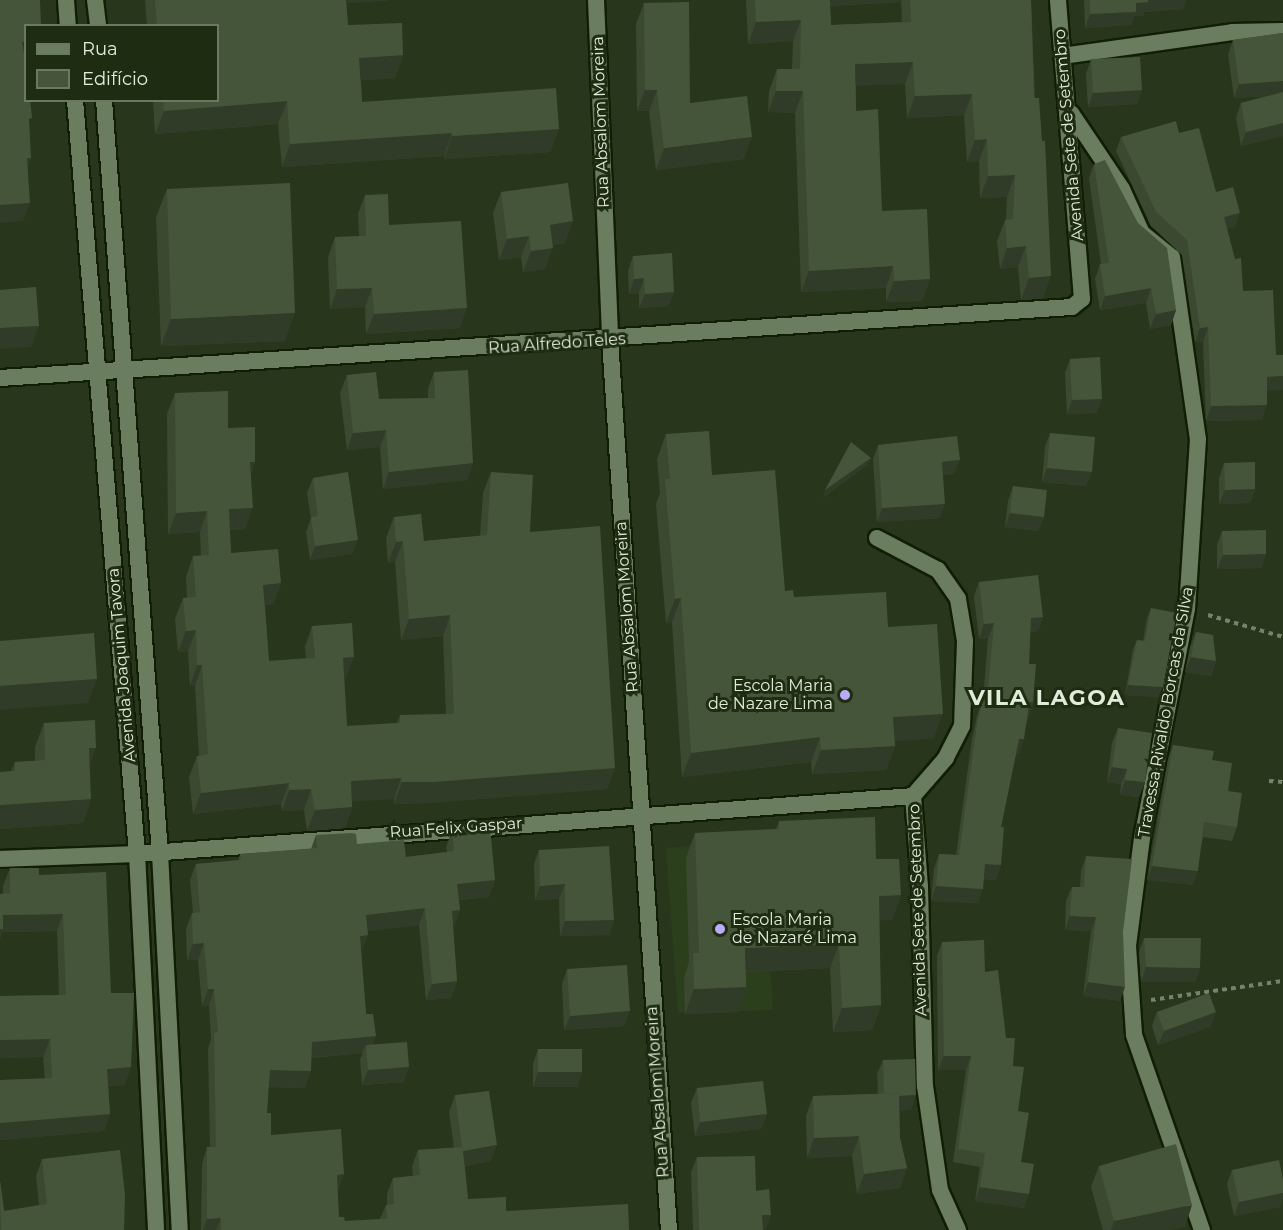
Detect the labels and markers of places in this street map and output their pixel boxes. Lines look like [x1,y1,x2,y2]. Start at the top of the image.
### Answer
place label: Escola Maria de Nazare Lima [708,676,833,714]
marker: Escola Maria de Nazare Lima [838,688,852,702]
place label: Escola Maria de Nazaré Lima [732,910,857,948]
marker: Escola Maria de Nazaré Lima [713,922,727,936]

